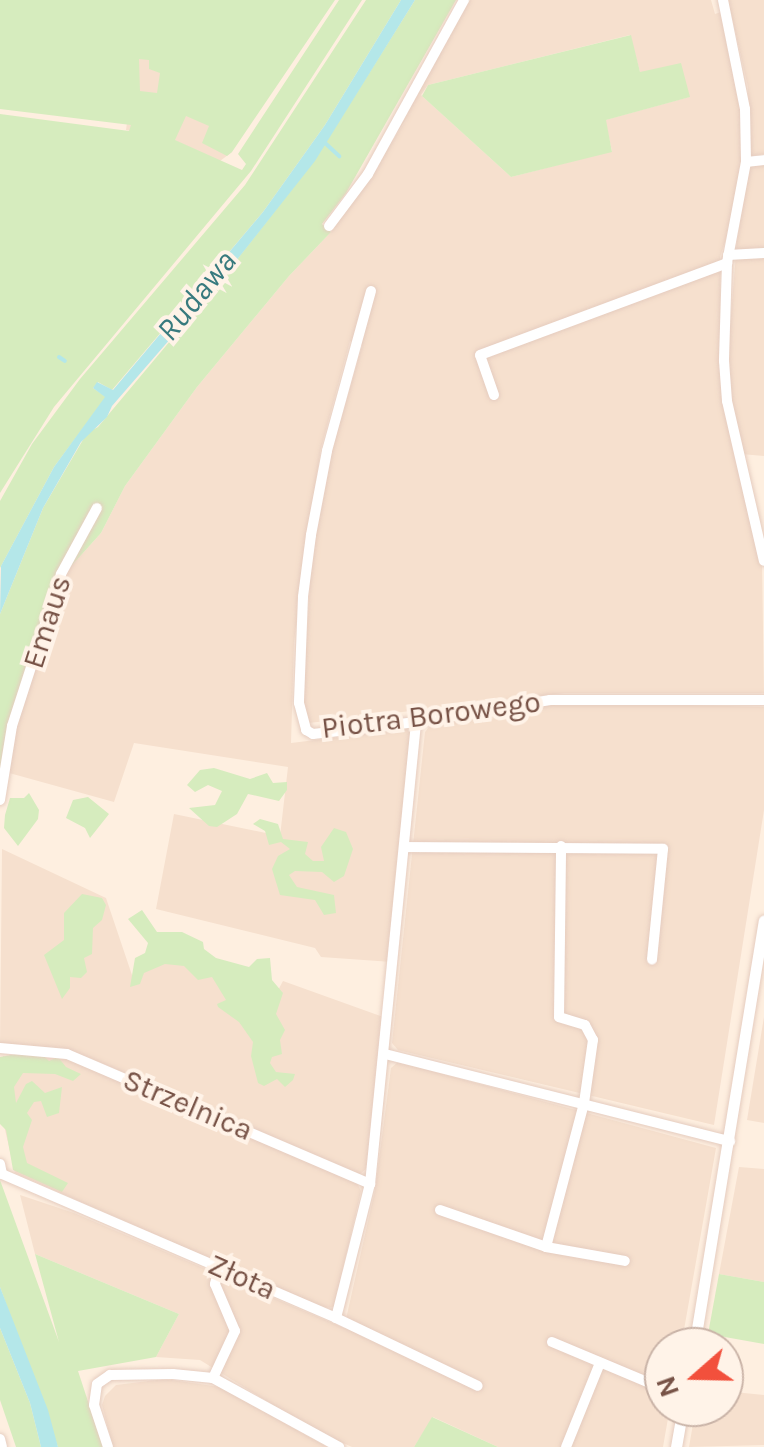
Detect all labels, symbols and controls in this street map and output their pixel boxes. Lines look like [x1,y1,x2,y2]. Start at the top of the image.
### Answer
water label: Rudawa [149,243,245,349]
street label: Emaus [15,571,79,673]
street label: Piotra Borowego [319,684,543,746]
street label: Strzelnica [118,1062,258,1148]
street label: Złota [203,1246,281,1308]
north arrow [644,1327,744,1427]
text: N [648,1372,686,1402]

